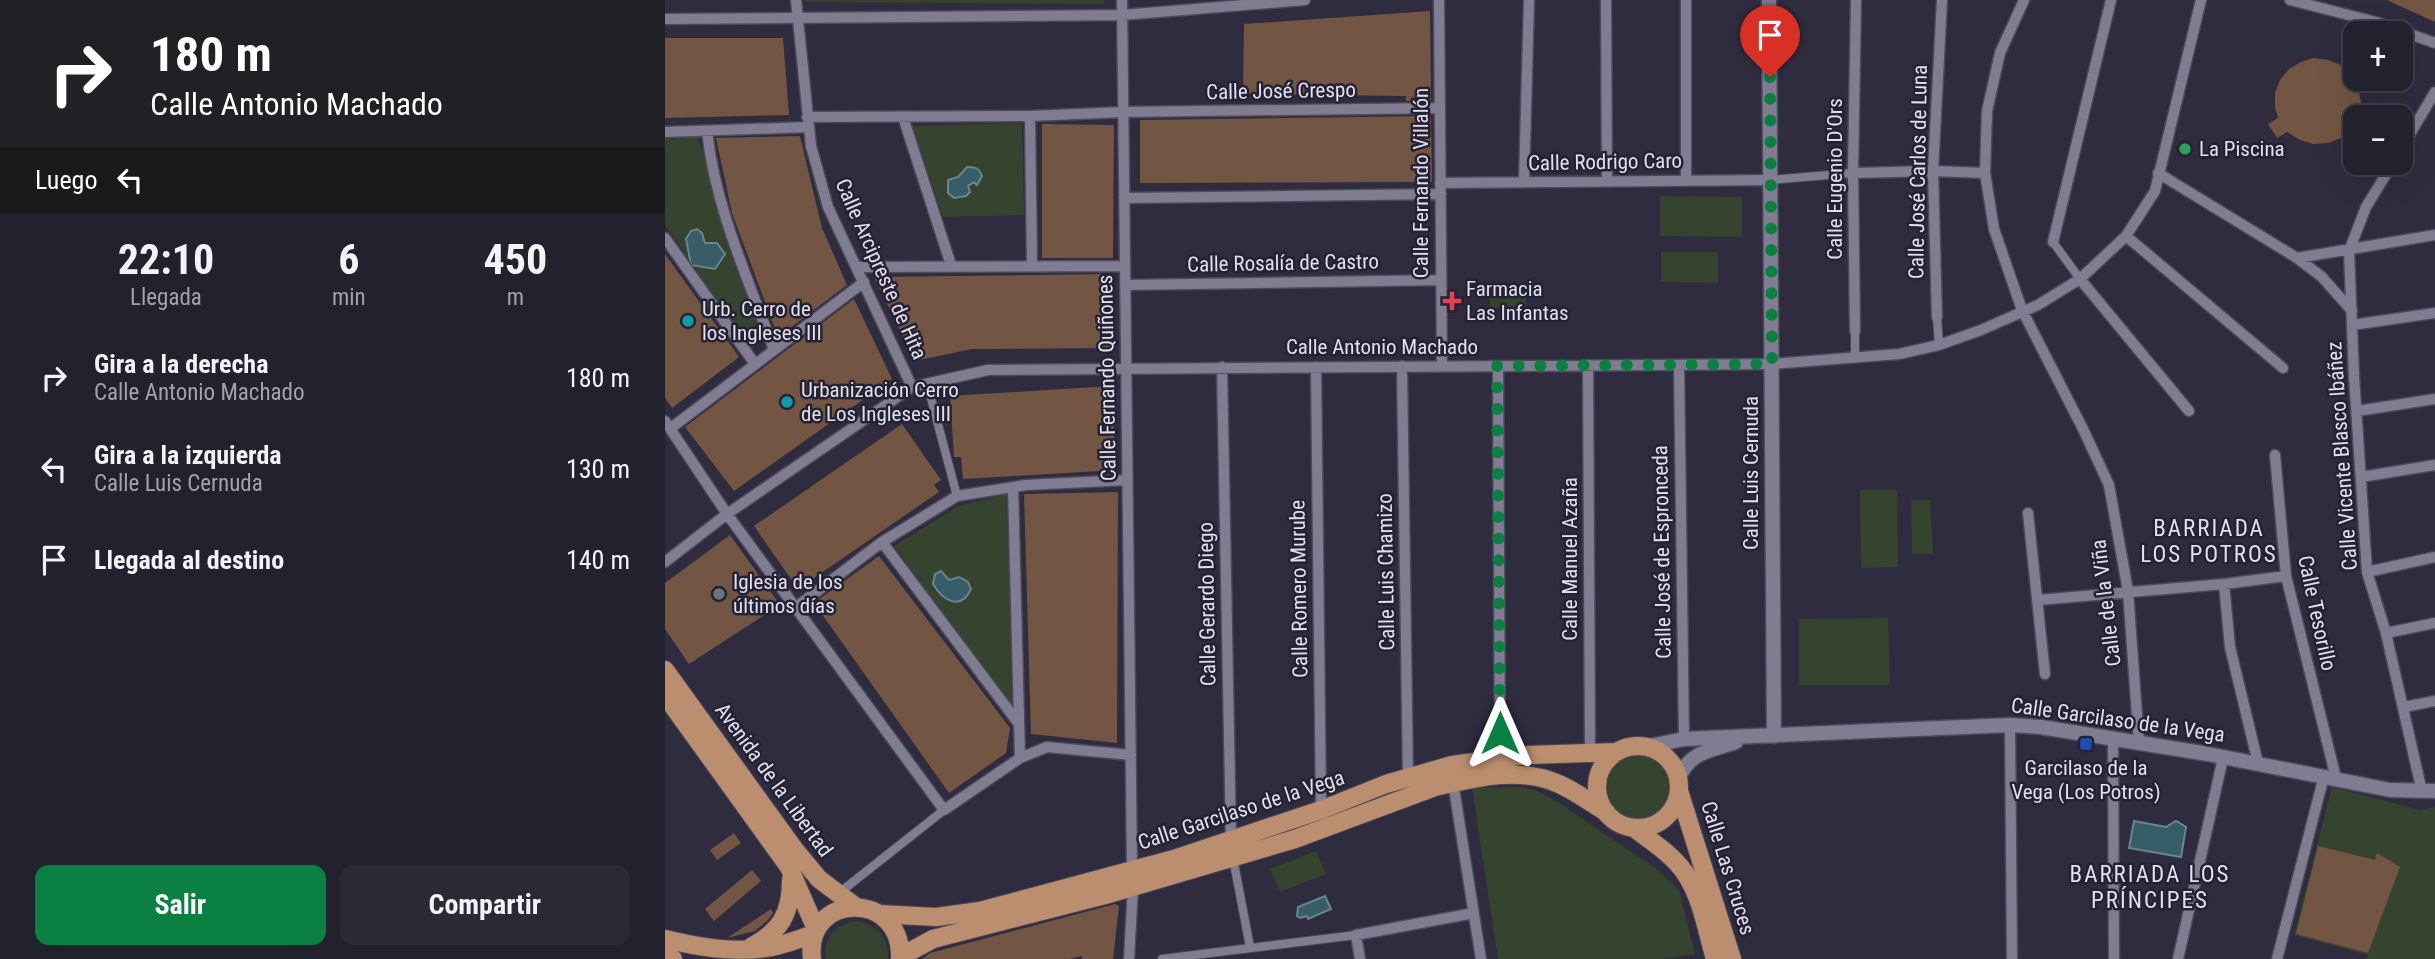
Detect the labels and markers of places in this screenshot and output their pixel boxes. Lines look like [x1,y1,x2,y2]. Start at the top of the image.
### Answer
pin [1740,5,1800,77]
place label: La Piscina [2199,137,2285,161]
marker: La Piscina [2177,141,2193,157]
place label: Farmacia Las Infantas [1466,277,1569,325]
marker: Farmacia Las Infantas [1444,293,1460,309]
place label: Urb. Cerro de los Ingleses III [702,297,822,345]
marker: Urb. Cerro de los Ingleses III [680,313,696,329]
place label: Urbanización Cerro de Los Ingleses III [801,378,959,426]
marker: Urbanización Cerro de Los Ingleses III [779,394,795,410]
place label: Iglesia de los últimos días [733,570,843,618]
marker: Iglesia de los últimos días [711,586,727,602]
marker: Garcilaso de la Vega (Los Potros) [2078,736,2094,752]
place label: Garcilaso de la Vega (Los Potros) [2011,756,2161,804]

